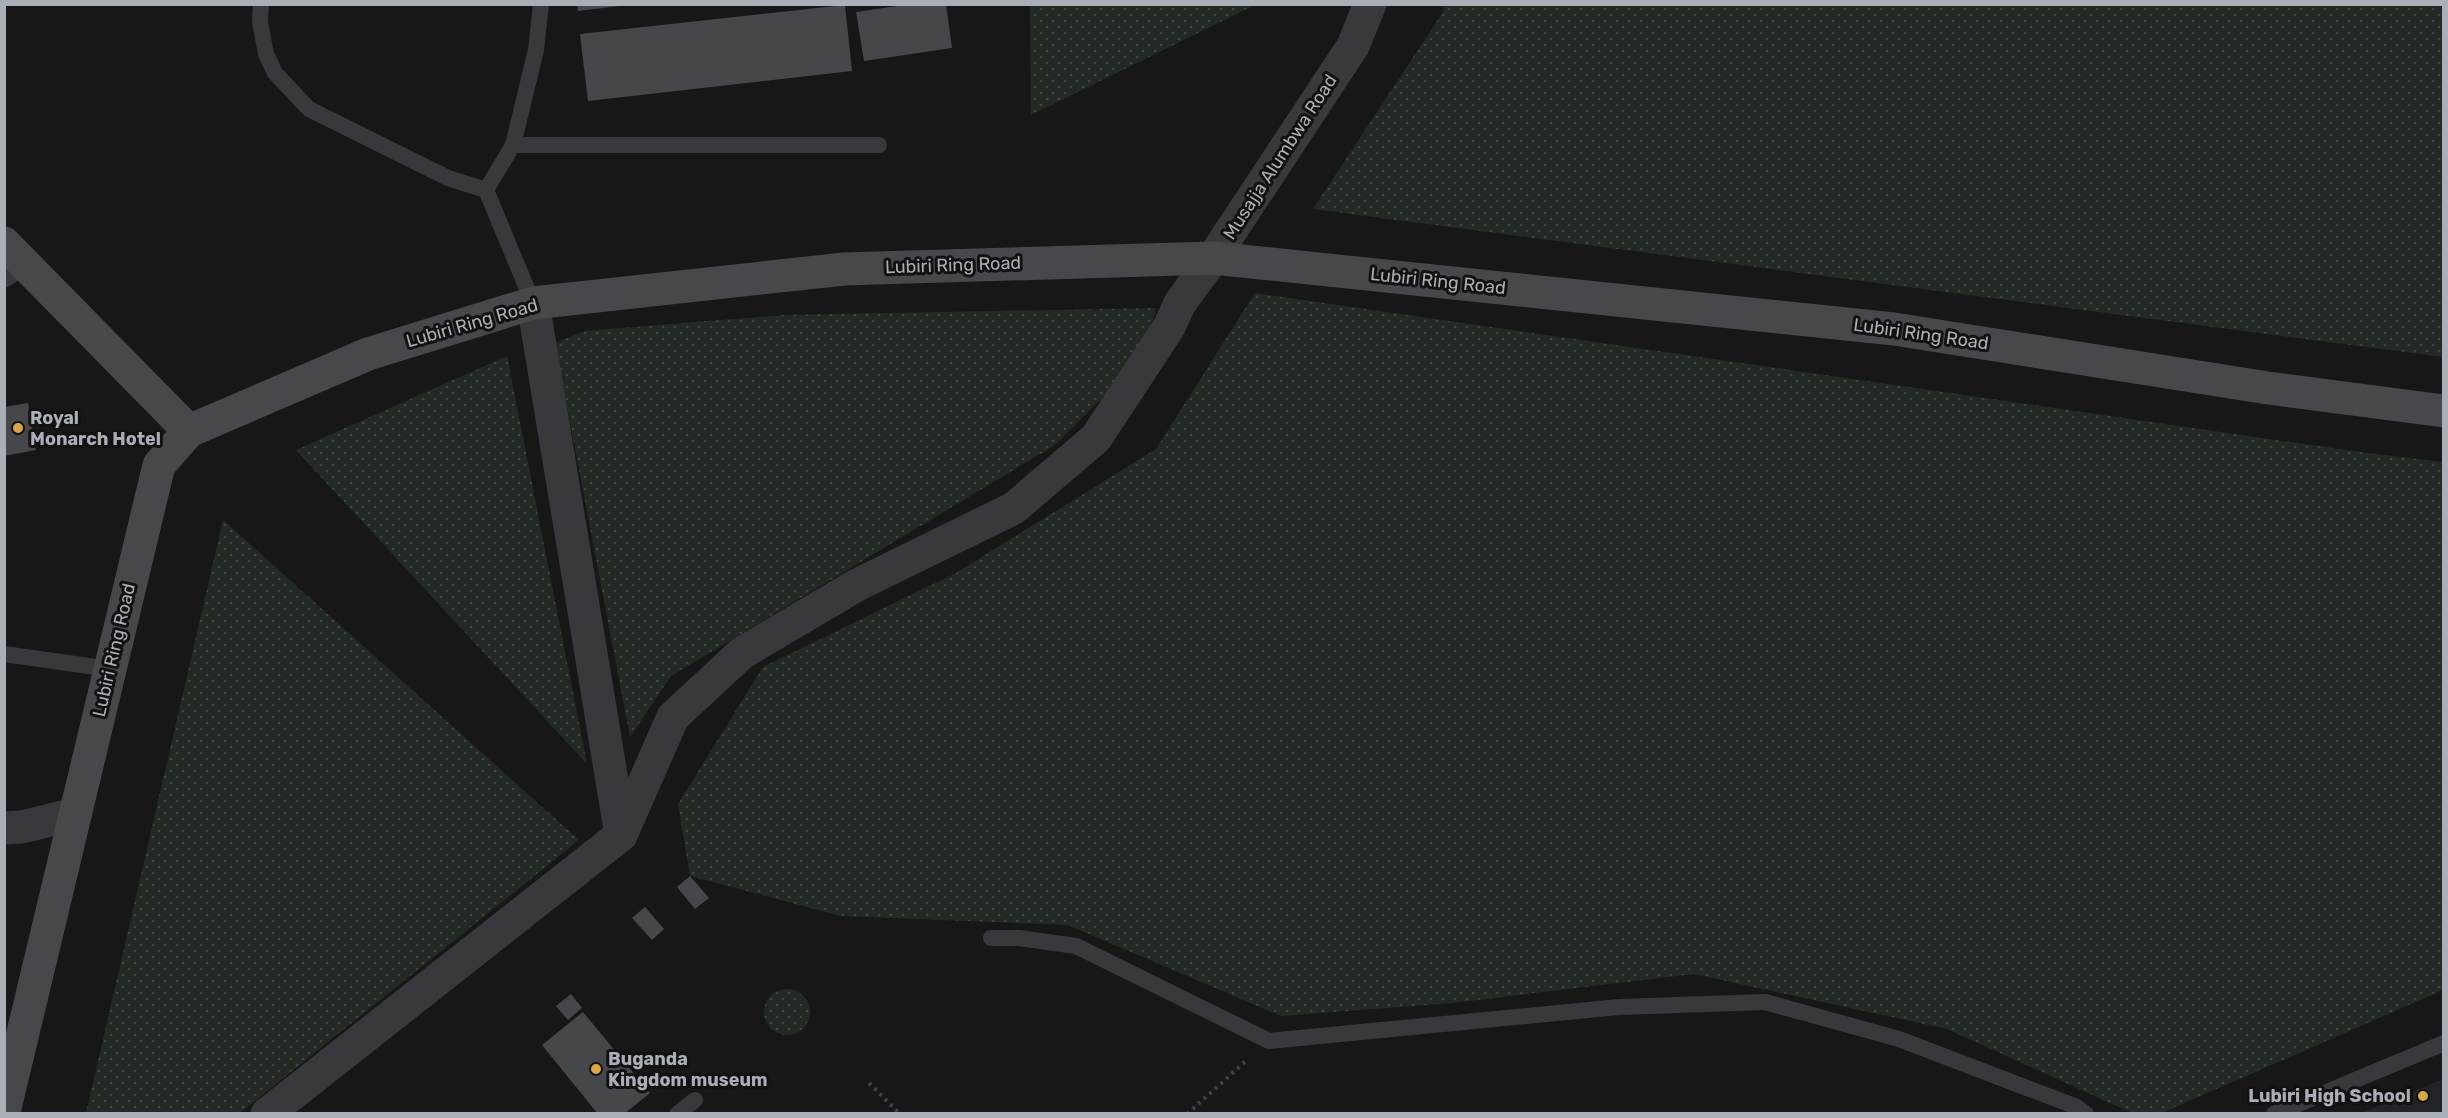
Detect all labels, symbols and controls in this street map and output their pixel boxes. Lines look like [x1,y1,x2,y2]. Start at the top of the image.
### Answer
street label: Musajja Alumbwa Road [1218,70,1342,244]
street label: Lubiri Ring Road [885,252,1021,278]
street label: Lubiri Ring Road [1369,263,1507,299]
street label: Lubiri Ring Road [403,294,541,352]
street label: Lubiri Ring Road [1852,314,1990,354]
place label: Royal Monarch Hotel [30,407,161,450]
marker: Royal Monarch Hotel [11,421,25,435]
street label: Lubiri Ring Road [88,581,140,719]
place label: Buganda Kingdom museum [608,1048,767,1091]
marker: Buganda Kingdom museum [589,1062,603,1076]
place label: Lubiri High School [2248,1085,2411,1107]
marker: Lubiri High School [2416,1089,2430,1103]

